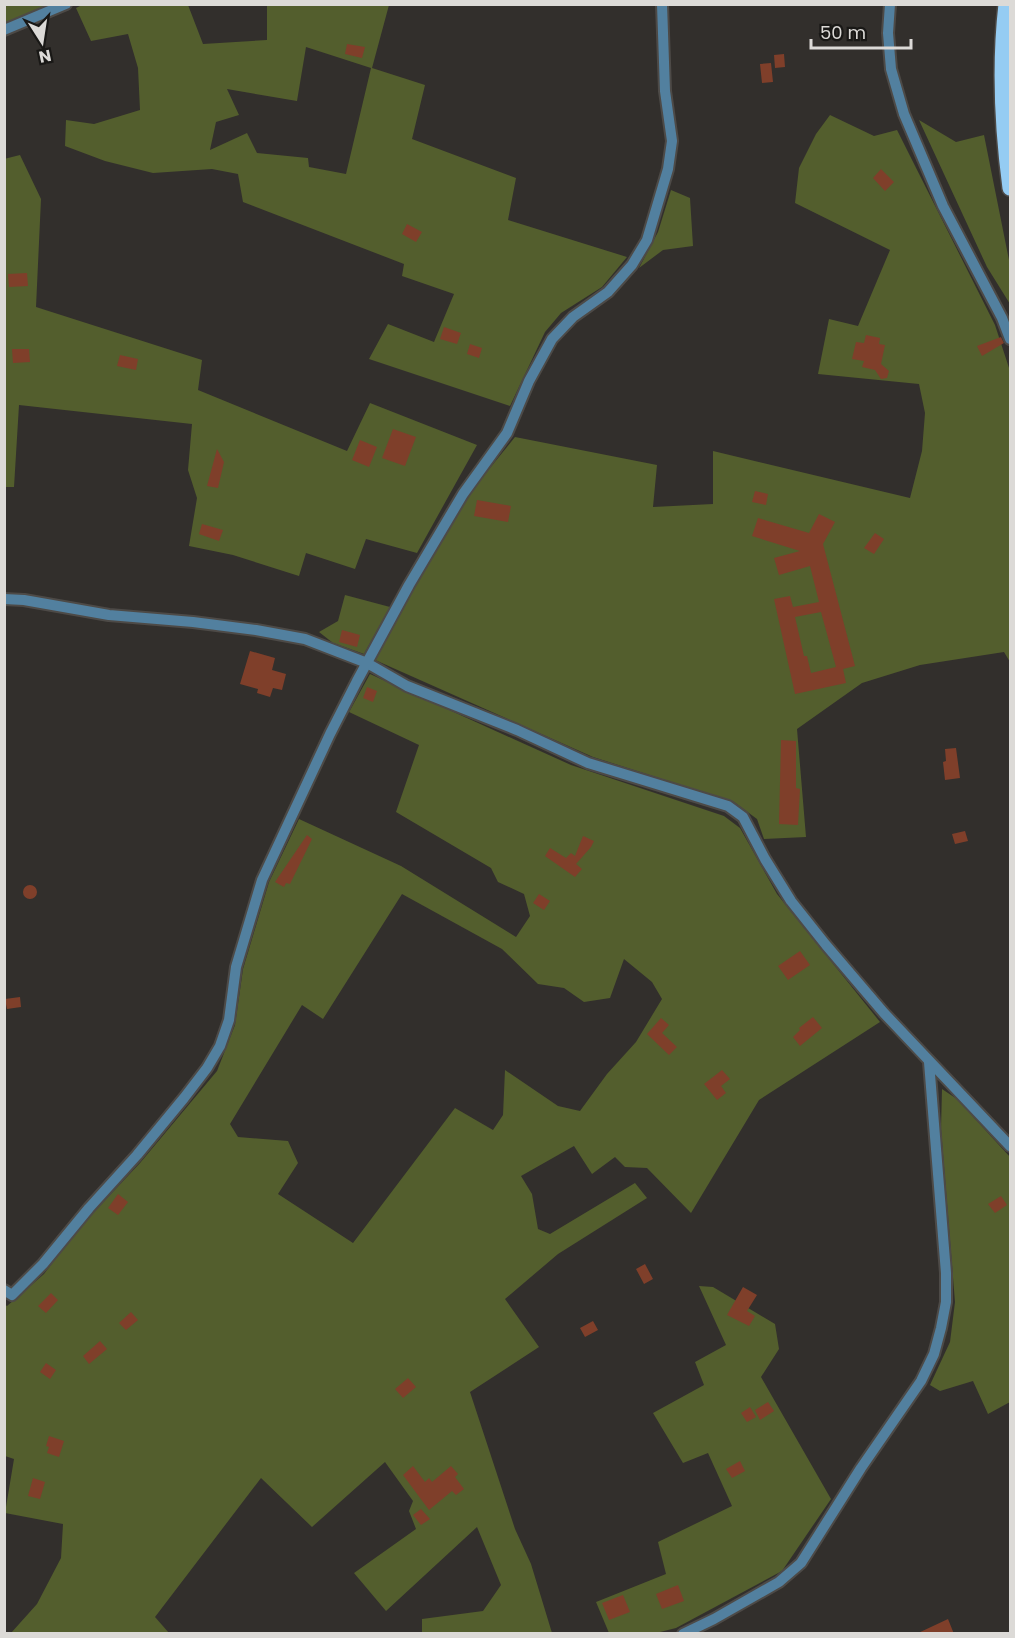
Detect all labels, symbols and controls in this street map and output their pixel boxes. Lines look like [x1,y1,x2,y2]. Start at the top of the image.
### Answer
north arrow [12,12,72,72]
scale bar [811,12,912,50]
text: 50 m [820,20,866,45]
text: N [37,44,53,69]

